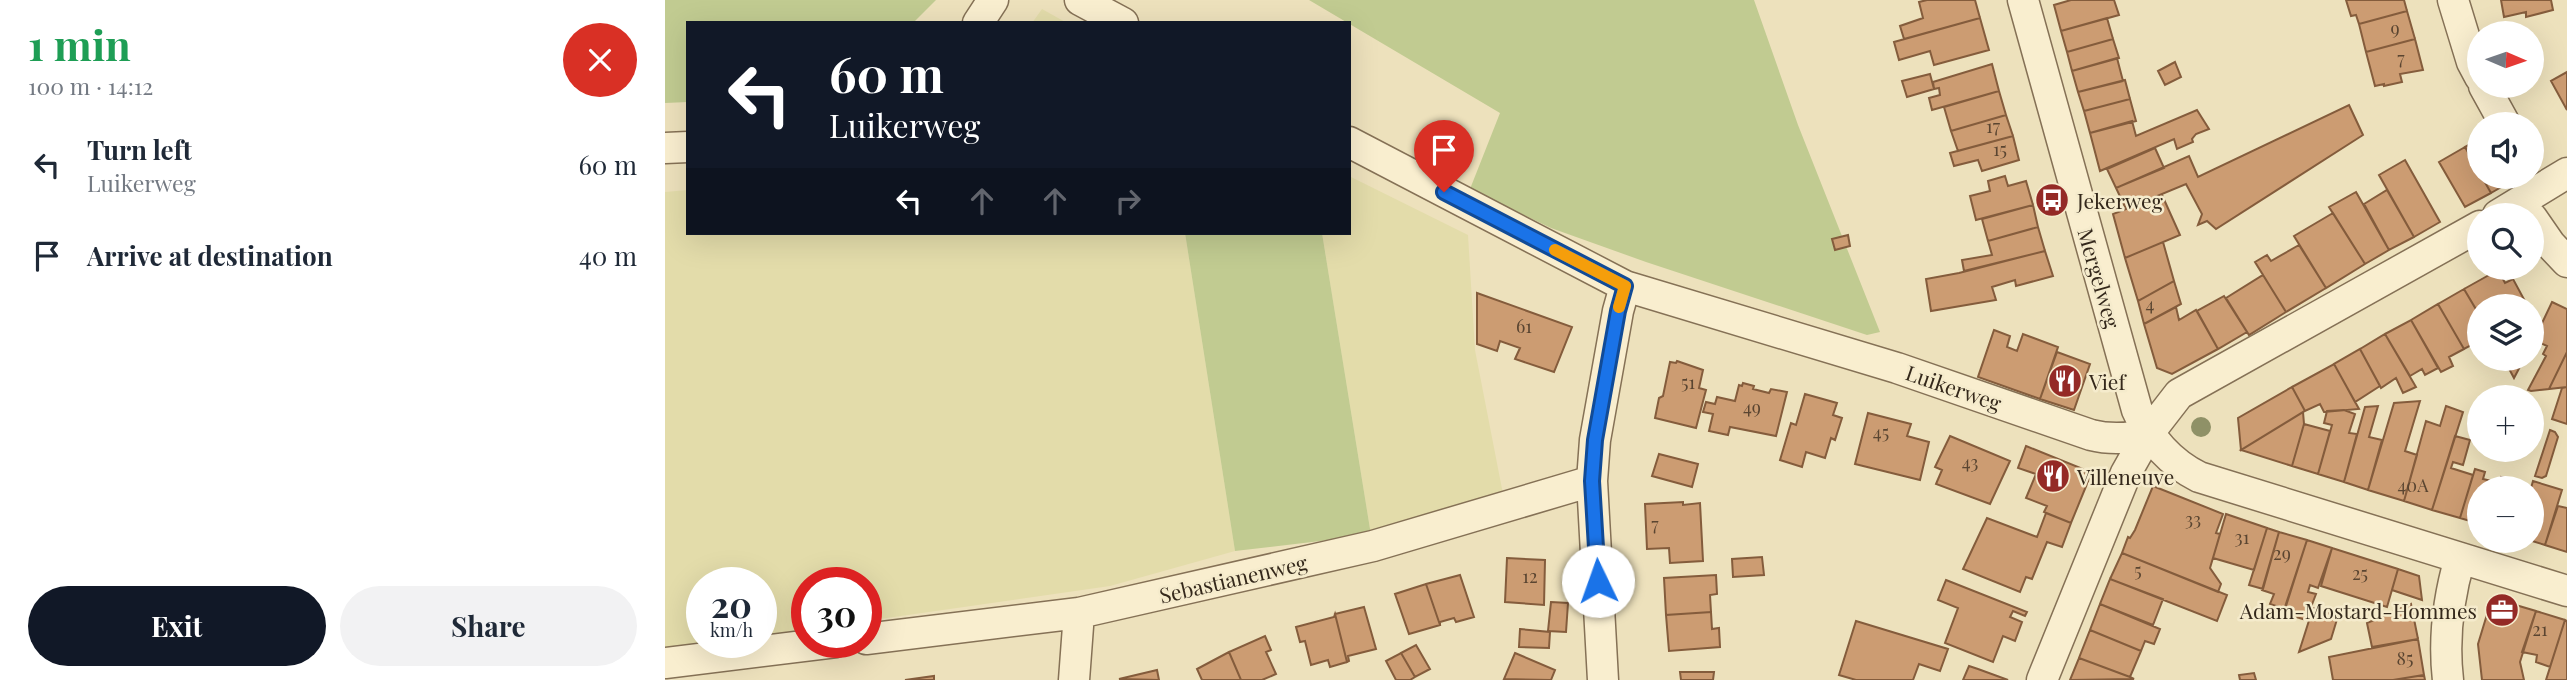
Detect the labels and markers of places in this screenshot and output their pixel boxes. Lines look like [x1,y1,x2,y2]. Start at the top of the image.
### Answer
pin [1414,120,1474,192]
bus stop icon: Jekerweg [2033,181,2071,219]
place label: Jekerweg [2076,186,2163,214]
restaurant icon: Vief [2046,362,2084,400]
place label: Vief [2088,367,2127,395]
restaurant icon: Villeneuve [2034,457,2072,495]
place label: Villeneuve [2076,462,2174,490]
office icon: Adam-Mostard-Hommes [2483,591,2521,629]
place label: Adam-Mostard-Hommes [2239,596,2477,624]

